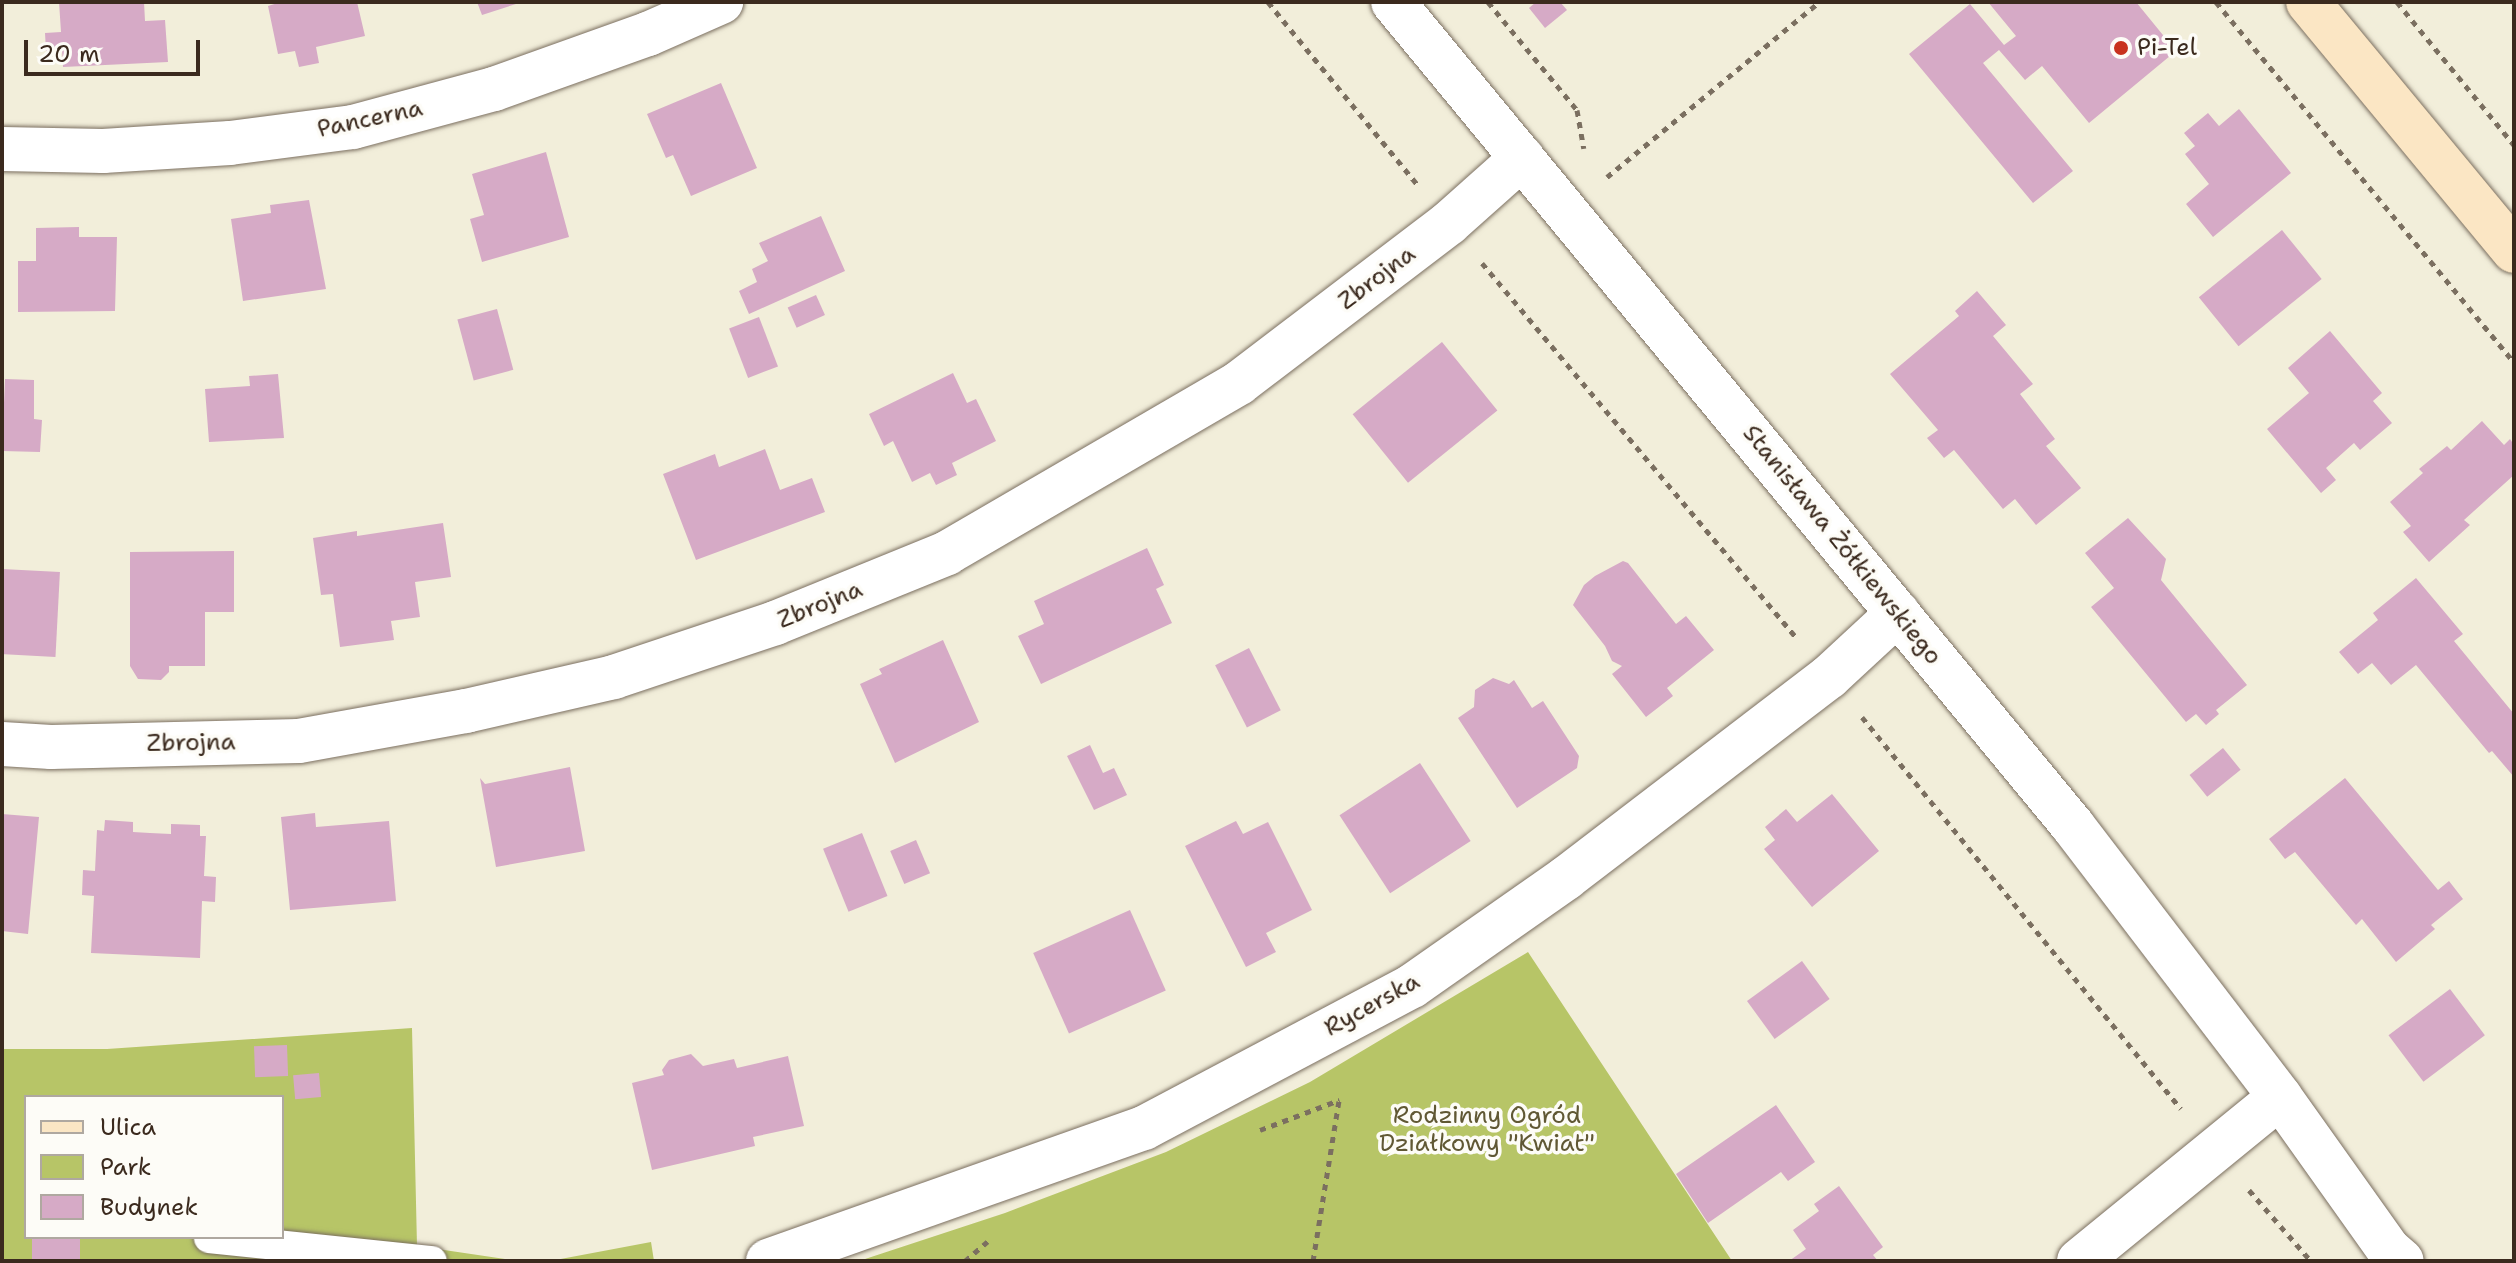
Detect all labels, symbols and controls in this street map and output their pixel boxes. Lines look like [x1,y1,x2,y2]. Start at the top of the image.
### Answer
scale bar [28,24,204,74]
place label: Pi-Tel [2137,34,2197,62]
text: 20 m [38,38,100,70]
marker: Pi-Tel [2112,39,2130,57]
street label: Pancerna [315,94,425,144]
street label: Zbrojna [1333,240,1421,316]
street label: Stanisława Żółkiewskiego [1736,419,1948,671]
street label: Zbrojna [773,575,867,635]
street label: Zbrojna [146,728,236,758]
street label: Rycerska [1319,967,1425,1043]
legend [24,1095,284,1239]
park label: Rodzinny Ogród Działkowy "Kwiat" [1379,1102,1595,1158]
text: Ulica [100,1111,156,1143]
text: Park [100,1151,152,1183]
text: Budynek [100,1191,198,1223]

